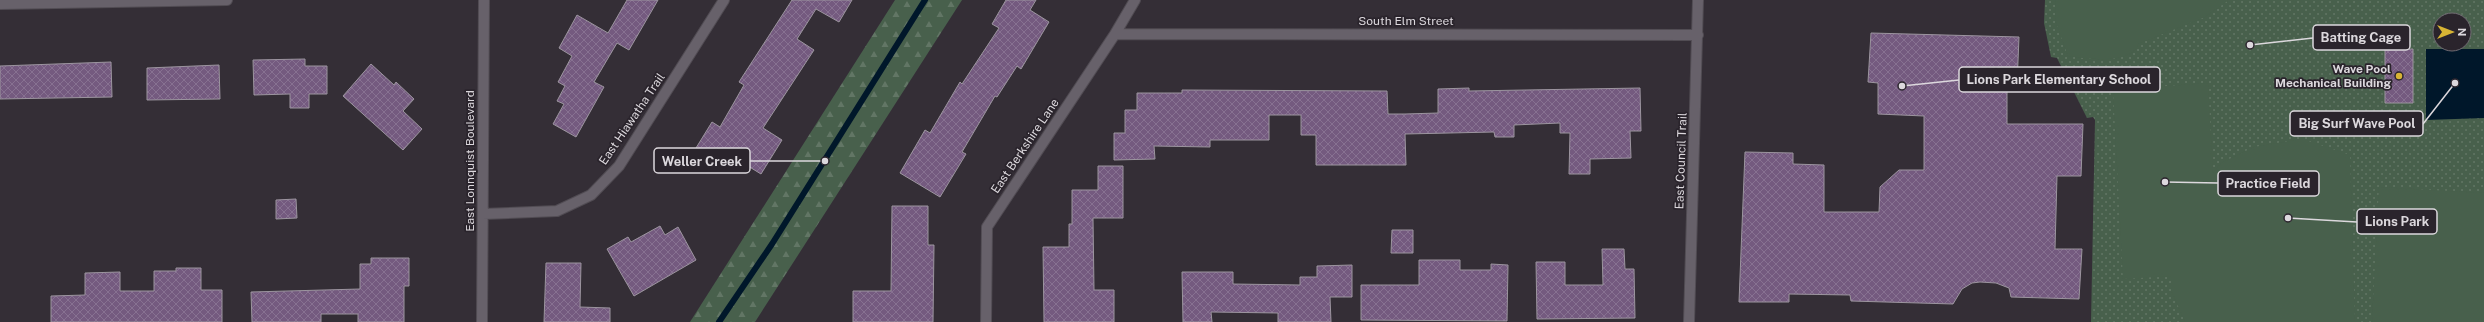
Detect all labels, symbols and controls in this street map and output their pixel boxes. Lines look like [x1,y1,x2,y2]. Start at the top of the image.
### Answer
north arrow [2432,12,2472,52]
street label: South Elm Street [1358,14,1454,28]
callout: Batting Cage [2313,25,2410,50]
text: N [2456,28,2468,36]
text: Batting Cage [2321,30,2401,45]
place label: Wave Pool Mechanical Building [2275,62,2391,90]
callout: Lions Park Elementary School [1959,67,2160,92]
street label: East Hiawatha Trail [596,70,668,167]
marker: Wave Pool Mechanical Building [2394,71,2404,81]
text: Lions Park Elementary School [1967,72,2151,87]
street label: East Lonnquist Boulevard [463,90,477,232]
street label: East Berkshire Lane [988,96,1062,196]
callout: Big Surf Wave Pool [2290,111,2423,136]
street label: East Council Trail [1672,112,1690,210]
text: Big Surf Wave Pool [2298,116,2416,131]
callout: Weller Creek [654,148,750,173]
text: Weller Creek [662,154,743,169]
callout: Practice Field [2218,171,2319,196]
text: Practice Field [2225,176,2311,191]
callout: Lions Park [2357,209,2437,234]
text: Lions Park [2365,214,2430,229]

